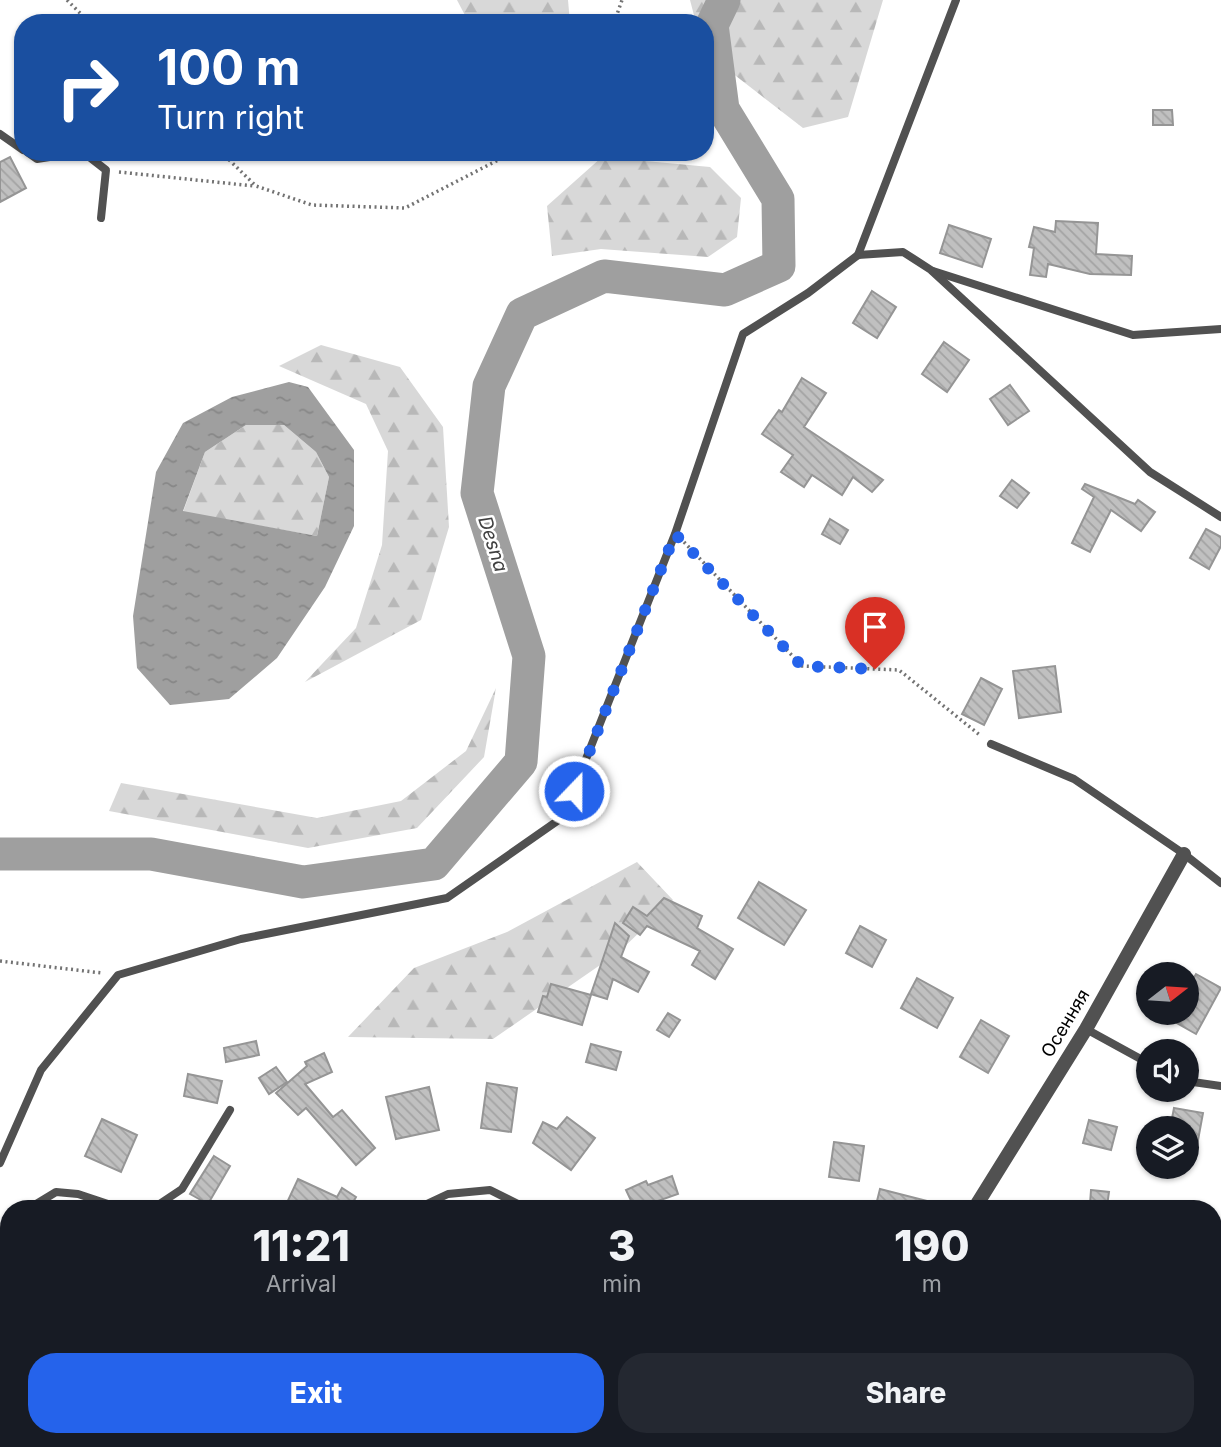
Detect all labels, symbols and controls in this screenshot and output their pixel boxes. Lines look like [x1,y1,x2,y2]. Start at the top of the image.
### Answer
text: 100 m [157,38,301,97]
icon: right [42,42,133,133]
text: Turn right [157,98,304,137]
water label: Desna [473,513,513,575]
pin [845,597,905,669]
icon: arrive [856,608,894,646]
position arrow [537,754,611,828]
north arrow [1136,962,1199,1026]
map controls [1136,962,1199,1179]
street label: Осенняя [1036,985,1094,1061]
button: sound [1136,1039,1199,1102]
button: layers [1136,1116,1199,1179]
text: 11:21 [253,1220,350,1271]
text: 3 [608,1220,636,1271]
text: 190 [894,1220,969,1271]
text: Arrival [266,1270,337,1298]
text: min [602,1270,642,1298]
text: m [922,1270,942,1298]
button: Exit [28,1353,604,1433]
button: Share [618,1353,1194,1433]

